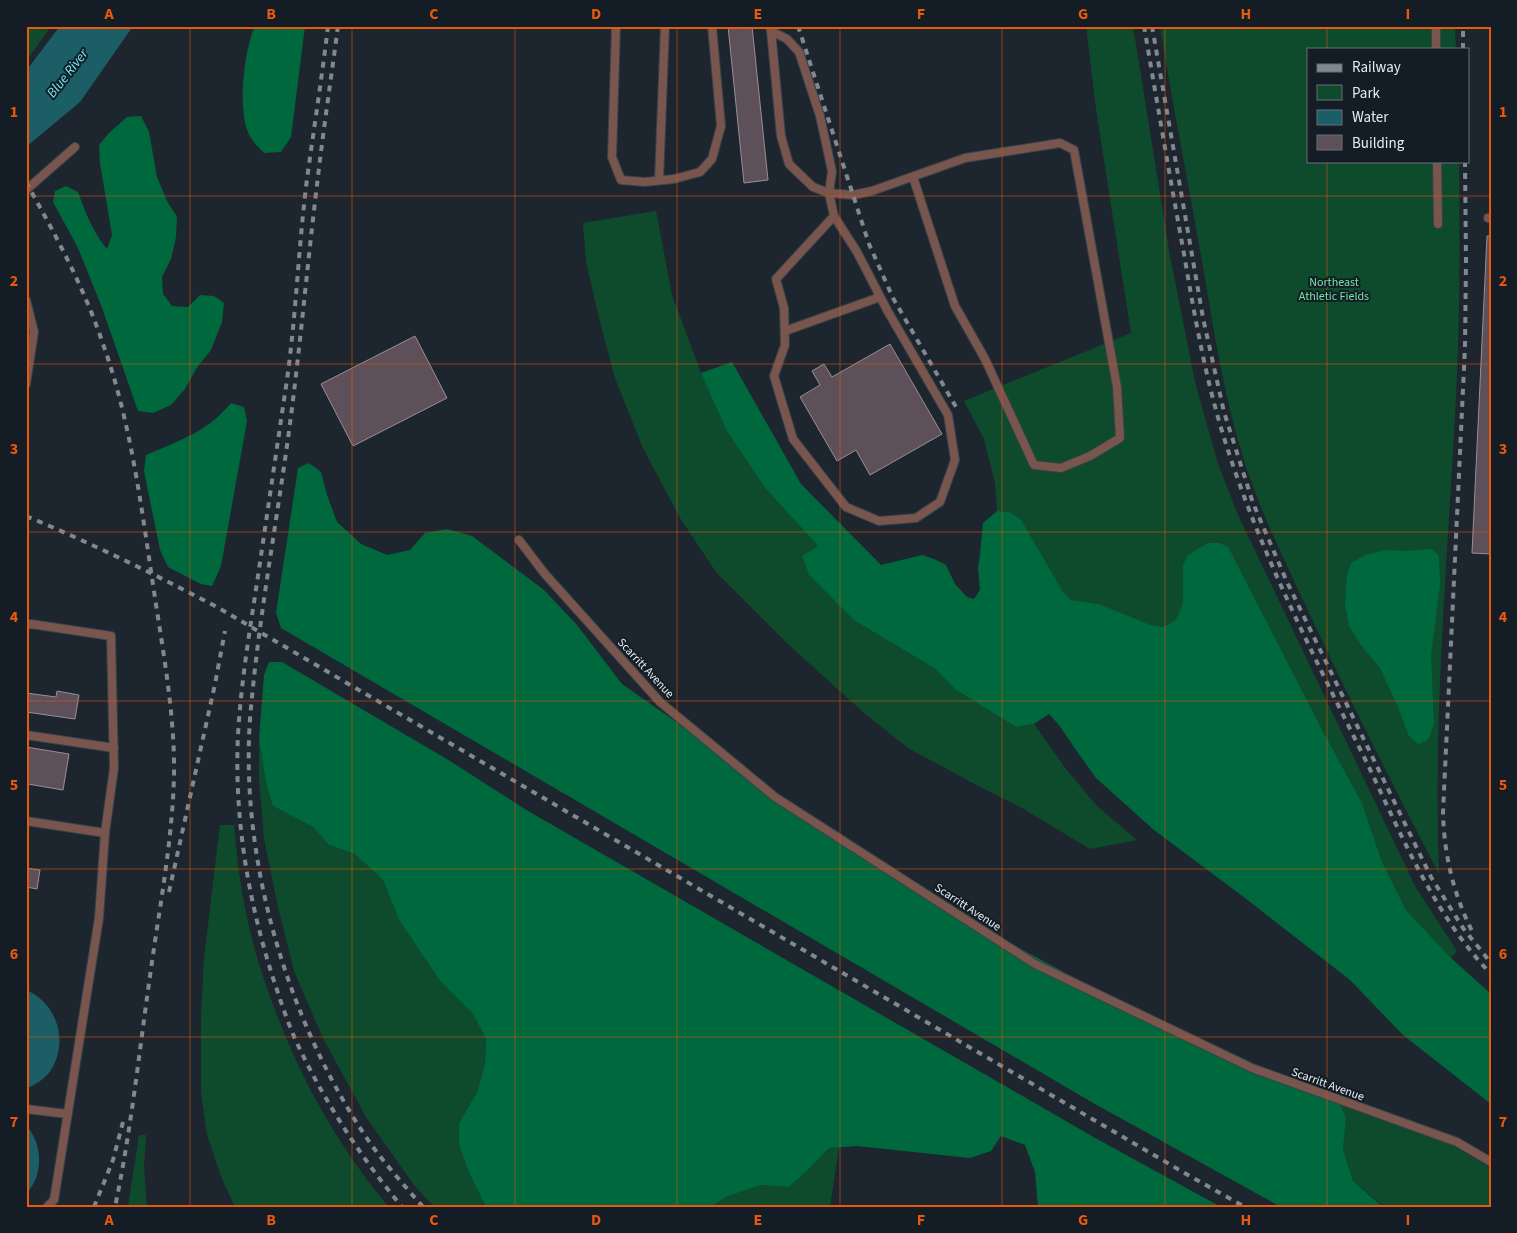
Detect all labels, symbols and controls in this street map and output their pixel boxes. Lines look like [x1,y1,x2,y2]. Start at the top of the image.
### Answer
text: A [103,3,114,25]
text: B [266,3,276,25]
text: C [429,3,439,25]
text: D [591,3,601,25]
text: E [754,3,762,25]
text: F [917,3,925,25]
text: G [1078,3,1088,25]
text: H [1241,3,1251,25]
text: I [1406,3,1410,25]
water label: Blue River [42,44,94,102]
legend [1307,48,1470,162]
text: Railway [1352,57,1401,78]
text: Park [1352,83,1381,104]
text: 1 [10,101,18,123]
text: 1 [1499,101,1507,123]
text: Water [1352,107,1389,128]
text: Building [1352,133,1405,154]
text: 2 [10,270,18,292]
text: 2 [1499,270,1507,292]
park label: Northeast Athletic Fields [1299,274,1369,305]
text: 3 [10,438,18,460]
text: 3 [1499,438,1507,460]
text: 4 [10,606,19,628]
text: 4 [1499,606,1508,628]
street label: Scarritt Avenue [613,635,678,702]
text: 5 [10,774,18,796]
text: 5 [1499,774,1507,796]
street label: Scarritt Avenue [931,879,1004,935]
text: 6 [10,943,18,965]
text: 6 [1499,943,1507,965]
street label: Scarritt Avenue [1289,1063,1367,1106]
text: 7 [10,1111,18,1133]
text: 7 [1499,1111,1507,1133]
text: A [103,1209,114,1231]
text: B [266,1209,276,1231]
text: C [429,1209,439,1231]
text: D [591,1209,601,1231]
text: E [754,1209,762,1231]
text: F [917,1209,925,1231]
text: G [1078,1209,1088,1231]
text: H [1241,1209,1251,1231]
text: I [1406,1209,1410,1231]

